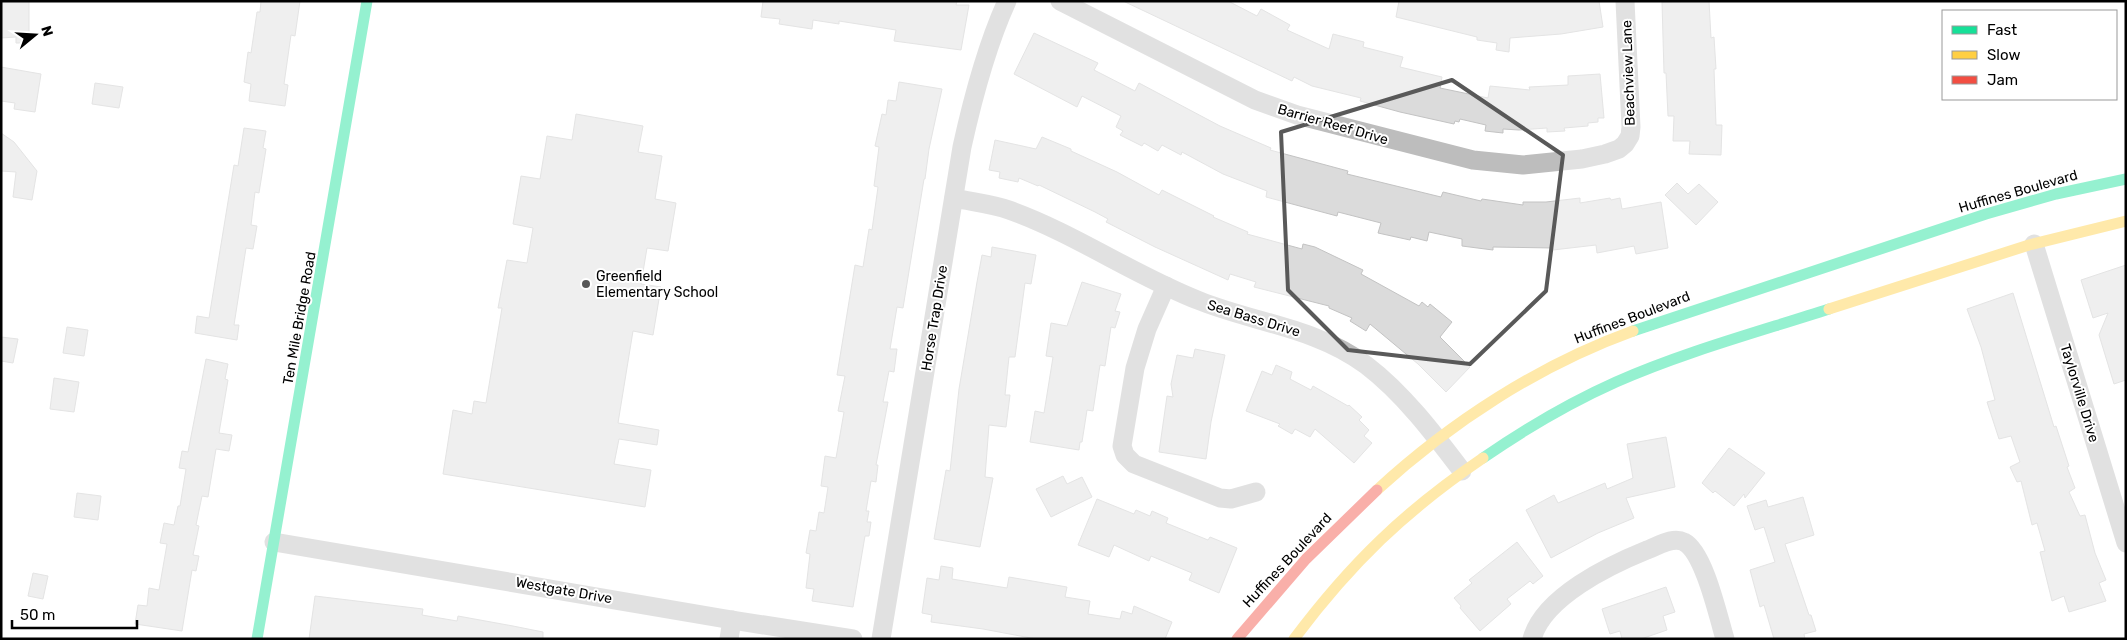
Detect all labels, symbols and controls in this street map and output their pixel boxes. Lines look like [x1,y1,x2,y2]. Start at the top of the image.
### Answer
north arrow [10,10,60,60]
legend [1942,10,2117,100]
street label: Beachview Lane [1618,20,1639,126]
text: Fast [1987,21,2017,39]
text: N [37,24,57,39]
text: Slow [1987,46,2020,64]
text: Jam [1987,71,2018,89]
street label: Barrier Reef Drive [1276,101,1390,148]
street label: Huffines Boulevard [1957,166,2080,217]
street label: Ten Mile Bridge Road [279,250,320,386]
street label: Horse Trap Drive [918,264,951,372]
place label: Greenfield Elementary School [596,268,718,301]
marker: Greenfield Elementary School [580,278,592,290]
street label: Huffines Boulevard [1572,288,1693,347]
street label: Sea Bass Drive [1205,296,1302,341]
street label: Taylorville Drive [2057,342,2103,444]
street label: Huffines Boulevard [1239,510,1335,611]
street label: Westgate Drive [514,574,614,607]
scale bar [12,598,138,630]
text: 50 m [20,606,55,624]

